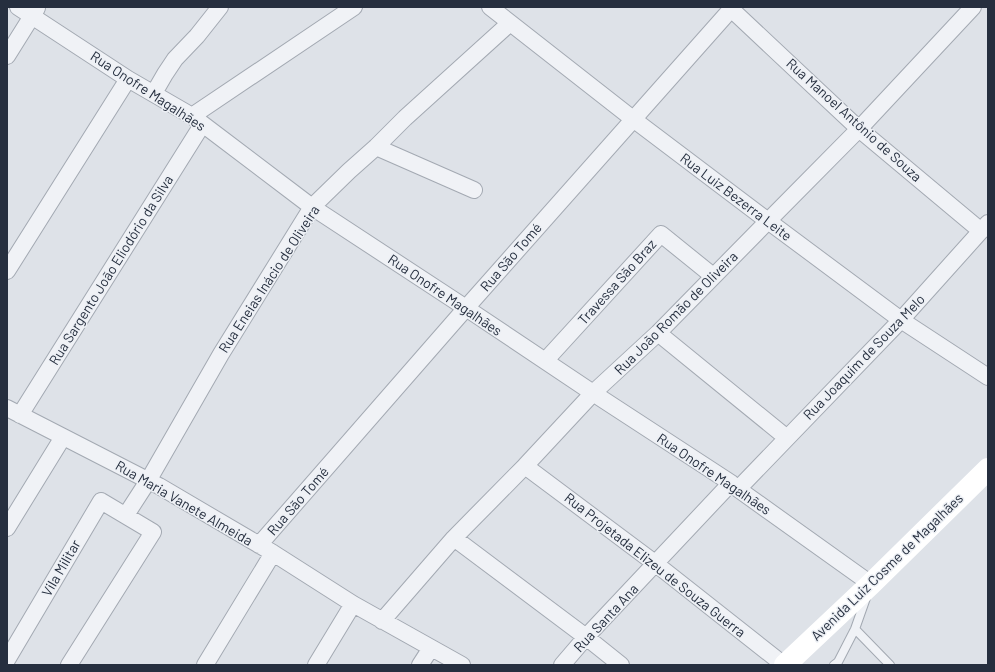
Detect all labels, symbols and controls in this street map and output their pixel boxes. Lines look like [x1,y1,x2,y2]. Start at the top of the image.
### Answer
street label: Rua Onofre Magalhães [88,47,209,134]
street label: Rua Manoel Antônio de Souza [783,54,926,185]
street label: Rua Luiz Bezerra Leite [677,149,796,244]
street label: Rua Sargento João Eliodório da Silva [45,172,176,368]
street label: Rua Eneias Inácio de Oliveira [215,202,323,356]
street label: Rua São Tomé [476,219,545,294]
street label: Travessa São Braz [574,235,659,328]
street label: Rua João Romão de Oliveira [610,247,741,378]
street label: Rua Onofre Magalhães [385,250,506,339]
street label: Rua Joaquim de Souza Melo [799,290,928,423]
street label: Rua Onofre Magalhães [654,429,775,518]
street label: Rua Maria Vanete Almeida [113,456,256,549]
street label: Rua São Tomé [263,463,332,538]
street label: Rua Projetada Elizeu de Souza Guerra [561,489,749,641]
street label: Avenida Luiz Cosme de Magalhães [807,489,966,644]
street label: Vila Militar [38,536,84,599]
street label: Rua Santa Ana [570,580,642,655]

